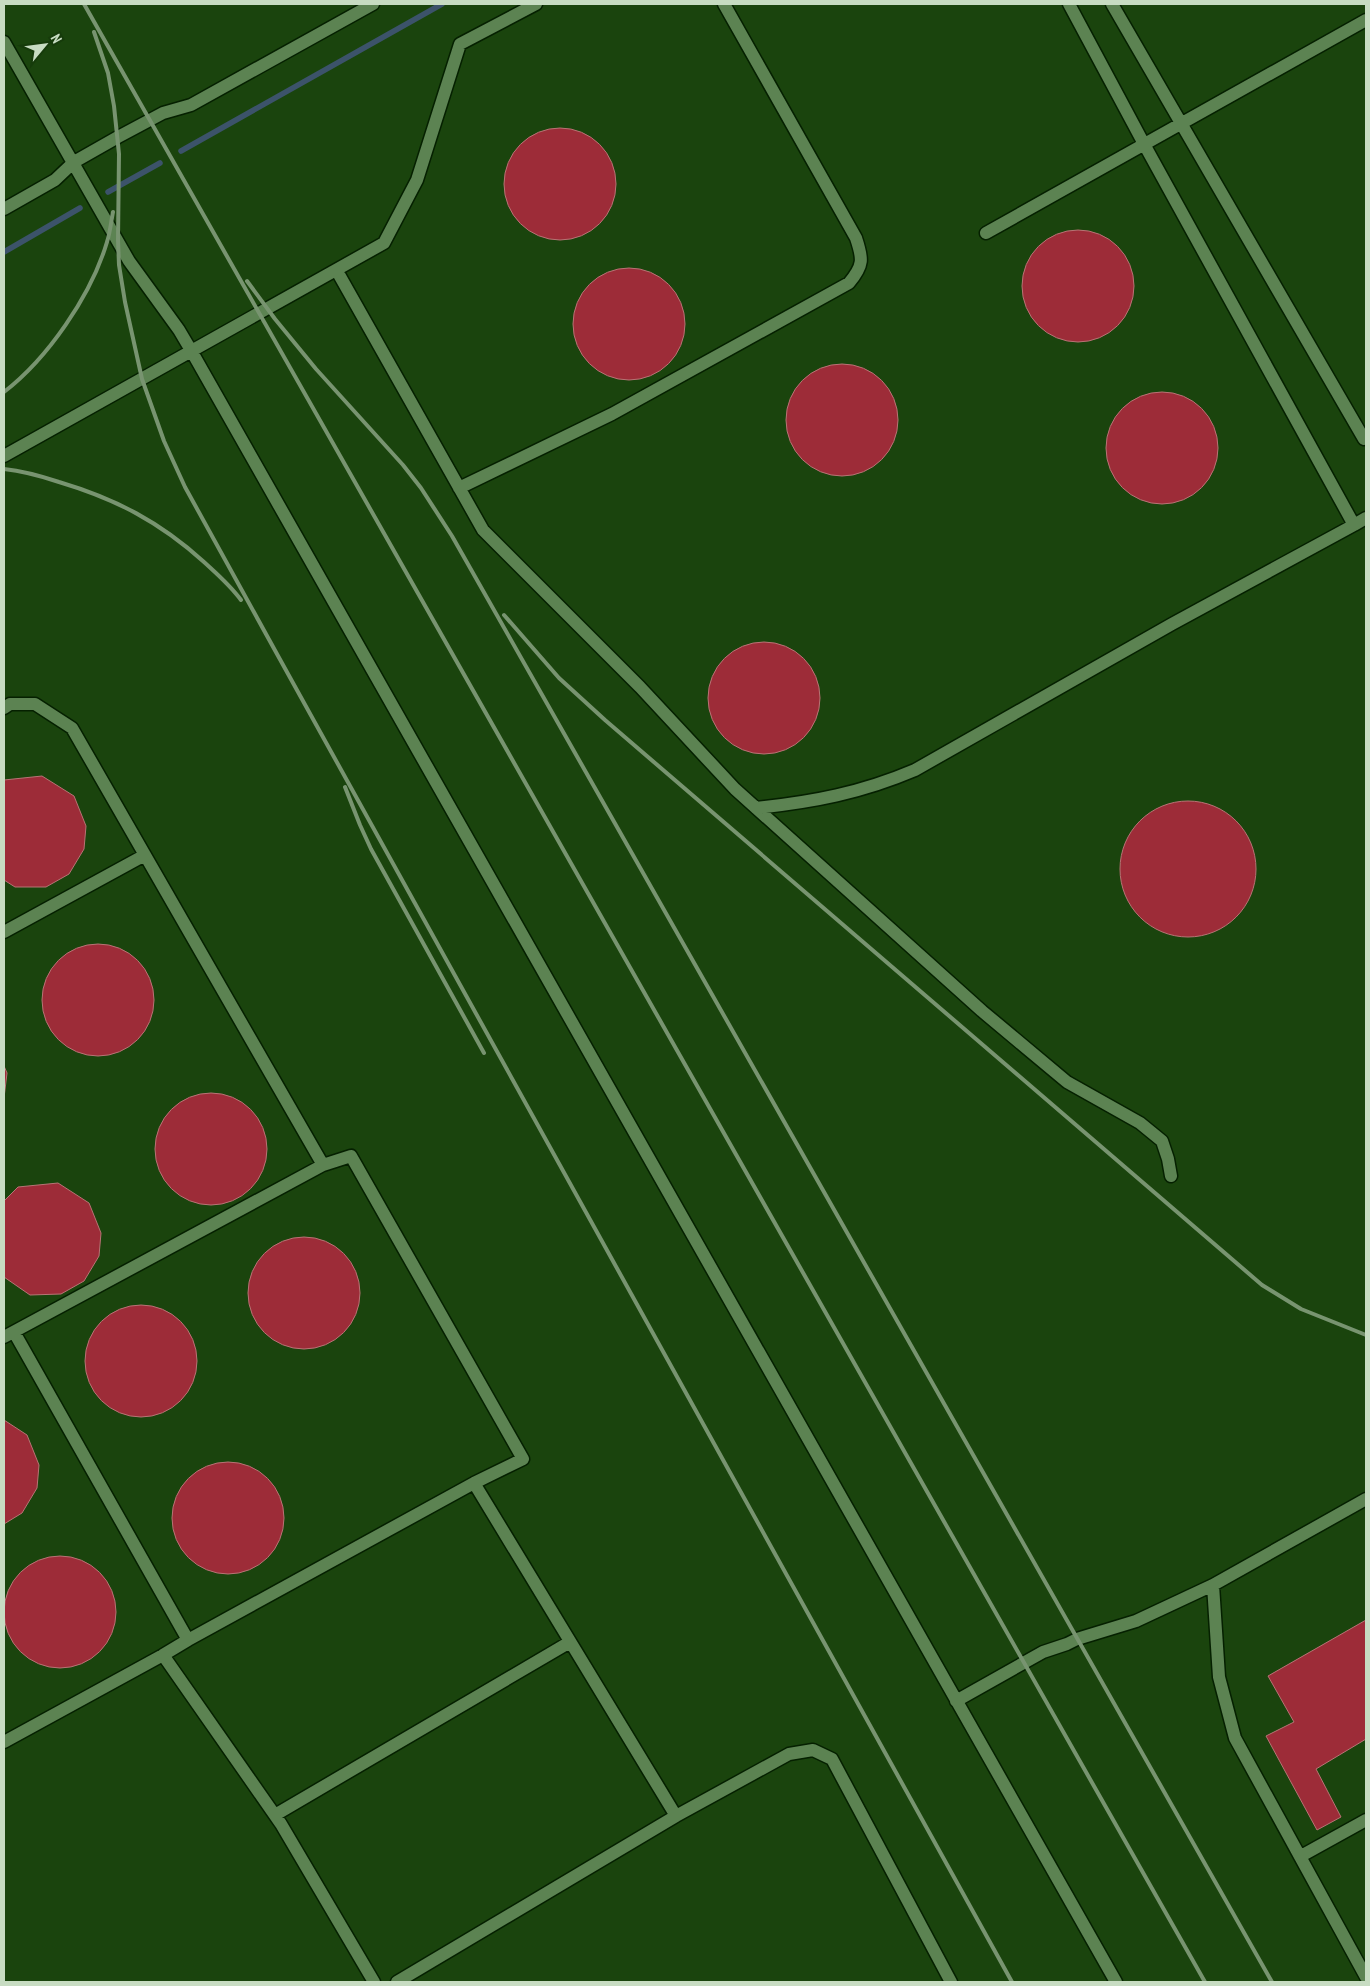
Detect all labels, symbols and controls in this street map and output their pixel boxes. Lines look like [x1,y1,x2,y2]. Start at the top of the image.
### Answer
north arrow [20,20,70,70]
text: N [47,31,66,46]

